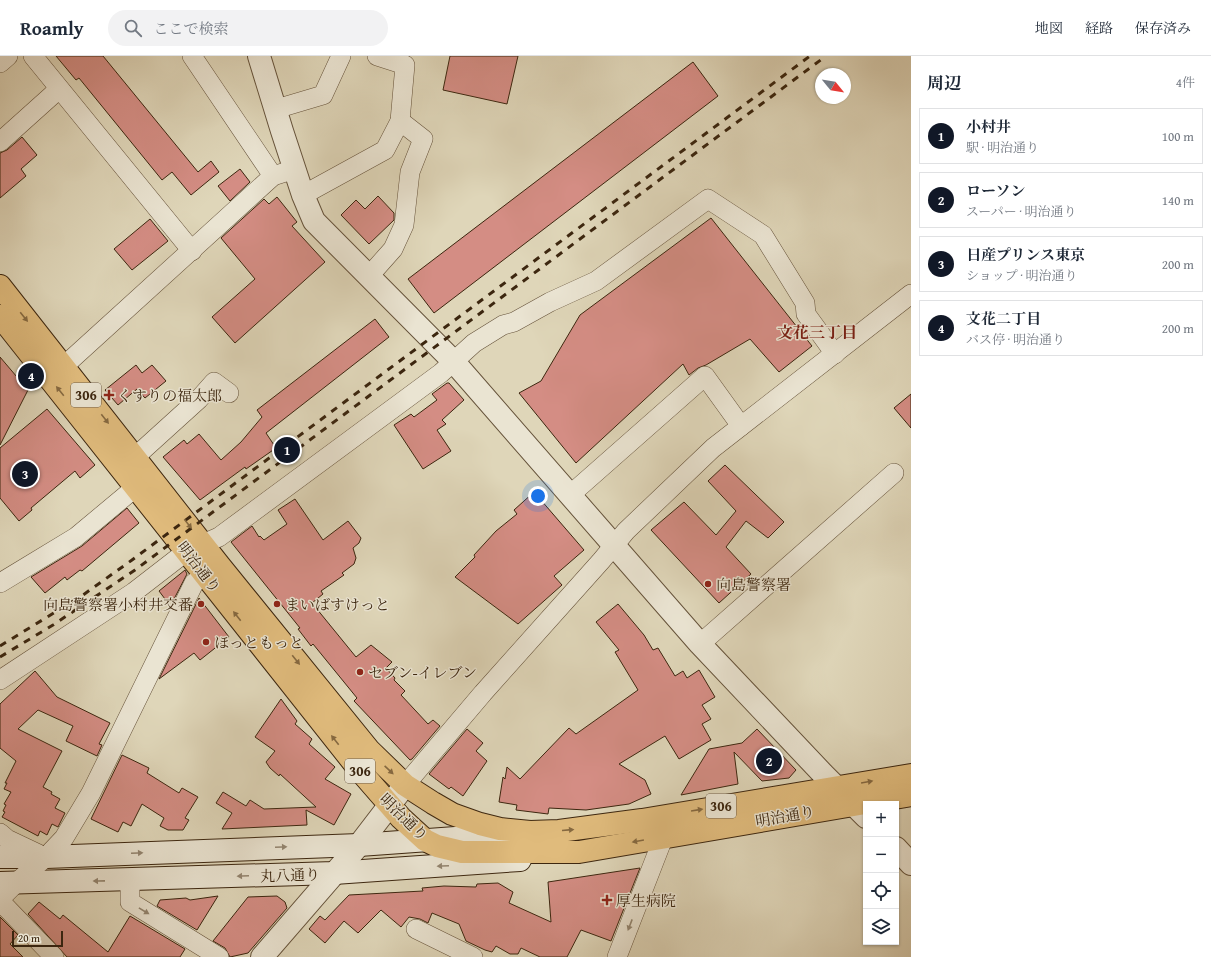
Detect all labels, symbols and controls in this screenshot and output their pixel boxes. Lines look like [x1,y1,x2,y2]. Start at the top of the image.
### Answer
search box [108,10,388,46]
text: Roamly [20,14,84,42]
icon: search [122,17,144,39]
text: ここで検索 [154,18,229,39]
text: 地図 [1035,18,1063,38]
text: 経路 [1085,18,1113,38]
text: 保存済み [1135,18,1191,38]
north arrow [815,68,851,104]
text: 周辺 [927,70,961,95]
text: 4件 [1176,73,1195,92]
text: 小村井 [966,116,1011,137]
text: 1 [938,127,944,146]
text: 100 m [1162,127,1194,146]
text: 駅 · 明治通り [966,138,1039,157]
text: ローソン [966,180,1025,201]
text: 2 [938,191,944,210]
text: 140 m [1162,191,1194,210]
text: スーパー · 明治通り [966,202,1077,221]
text: 日産プリンス東京 [966,244,1085,265]
text: 3 [938,255,944,274]
text: 200 m [1162,255,1194,274]
text: ショップ · 明治通り [966,266,1078,285]
text: 文花二丁目 [966,308,1041,329]
one-way arrow [20,311,29,322]
text: 4 [938,319,944,338]
text: 200 m [1162,319,1194,338]
district label: 文花三丁目 [777,320,857,344]
text: バス停 · 明治通り [966,330,1065,349]
pin: 4 [18,361,44,391]
road number: 306 [71,383,101,407]
one-way arrow [55,385,64,396]
place label: くすりの福太郎 [117,385,222,406]
marker: くすりの福太郎 [104,390,114,400]
one-way arrow [101,413,109,424]
pin: 1 [274,435,300,465]
pin: 3 [12,459,38,489]
your location [528,486,548,506]
one-way arrow [184,518,192,529]
street label: 明治通り [172,537,226,597]
place label: 向島警察署 [716,574,791,595]
marker: 向島警察署 [703,579,713,589]
place label: 向島警察署小村井交番 [43,594,193,615]
place label: まいばすけっと [285,594,390,615]
marker: 向島警察署小村井交番 [196,599,206,609]
marker: まいばすけっと [272,599,282,609]
one-way arrow [233,610,242,621]
place label: ほっともっと [214,632,304,653]
marker: ほっともっと [201,637,211,647]
one-way arrow [292,655,301,666]
place label: セブン-イレブン [368,662,477,683]
marker: セブン-イレブン [355,667,365,677]
one-way arrow [331,734,340,745]
pin: 2 [756,746,782,776]
road number: 306 [345,759,375,783]
one-way arrow [384,765,394,775]
one-way arrow [860,779,873,785]
street label: 明治通り [375,789,433,845]
road number: 306 [706,794,736,818]
street label: 明治通り [754,800,816,832]
map controls [863,801,899,945]
button: + [863,801,899,837]
one-way arrow [691,807,703,813]
one-way arrow [562,827,574,833]
button: − [863,837,899,873]
one-way arrow [632,838,644,844]
one-way arrow [275,844,287,851]
one-way arrow [131,850,143,857]
street label: 丸八通り [260,863,320,887]
one-way arrow [437,863,449,870]
one-way arrow [236,873,249,879]
button: locate [863,873,899,909]
one-way arrow [92,878,105,884]
place label: 厚生病院 [616,890,676,911]
marker: 厚生病院 [601,894,613,906]
one-way arrow [139,907,149,915]
button: layers [863,909,899,945]
one-way arrow [626,919,632,931]
scale bar [12,929,63,948]
text: 20 m [18,930,40,946]

